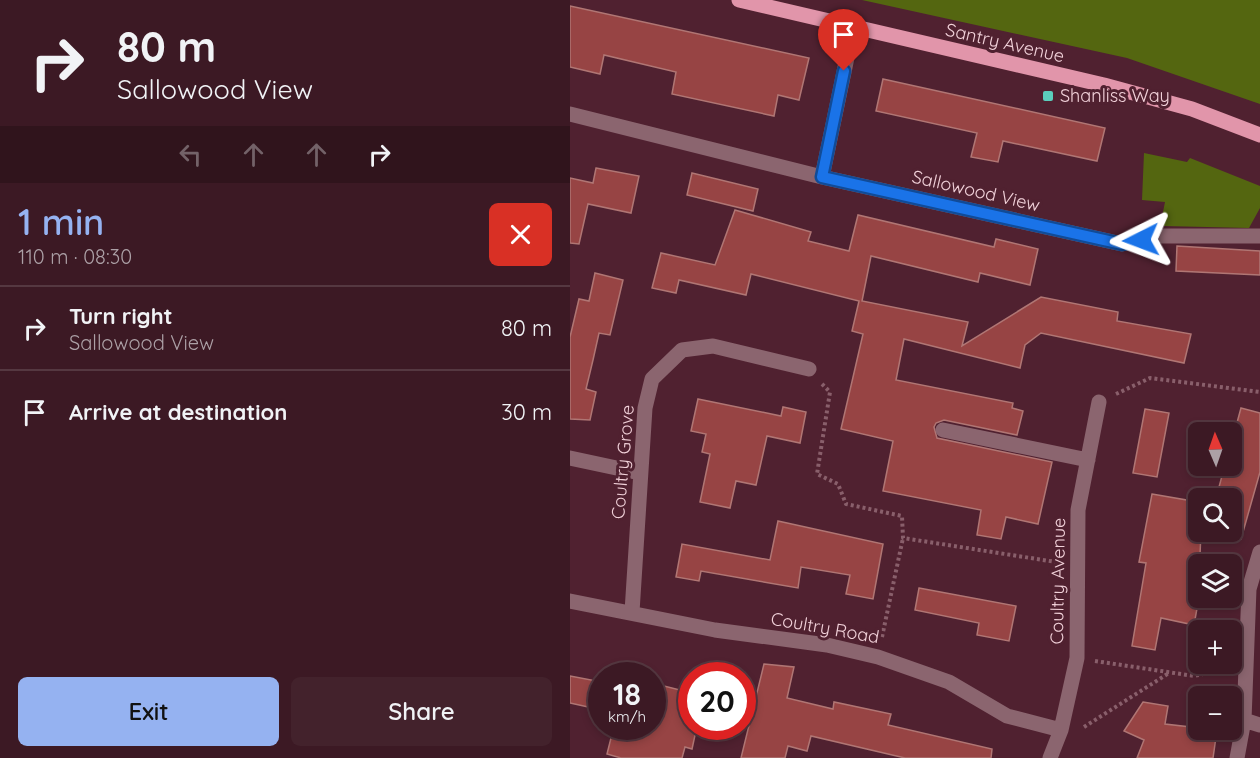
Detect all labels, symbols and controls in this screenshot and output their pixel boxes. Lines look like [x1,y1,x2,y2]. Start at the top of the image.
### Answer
pin [818,9,869,71]
icon: arrive [827,18,860,51]
street label: Santry Avenue [943,18,1067,67]
text: 80 m [117,20,216,73]
icon: right [18,24,96,102]
text: Sallowood View [117,72,313,106]
place label: Shanliss Way [1060,84,1170,107]
marker: Shanliss Way [1041,89,1055,103]
icon: left [174,138,207,171]
icon: ahead [237,138,270,171]
icon: ahead [300,138,333,171]
icon: right [363,138,396,171]
street label: Sallowood View [910,165,1042,216]
text: 1 min [18,199,104,244]
button: close [489,203,552,266]
position arrow [1109,208,1173,272]
text: 110 m · 08:30 [18,244,132,269]
text: Turn right [69,302,173,330]
icon: right [18,312,51,345]
text: 80 m [501,314,552,342]
text: Sallowood View [69,330,214,355]
icon: arrive [18,396,51,429]
text: Arrive at destination [69,398,287,426]
text: 30 m [501,398,552,426]
street label: Coultry Grove [606,404,639,520]
north arrow [1188,422,1242,476]
map controls [1188,422,1242,740]
button: search [1188,488,1242,542]
street label: Coultry Avenue [1045,517,1070,645]
button: layers [1188,554,1242,608]
street label: Coultry Road [769,607,881,648]
button: + [1188,620,1242,674]
speed limit sign: 20 [678,662,756,740]
text: 18 [613,675,641,713]
button: Exit [18,677,279,746]
button: Share [291,677,552,746]
button: − [1188,686,1242,740]
text: km/h [608,707,646,726]

